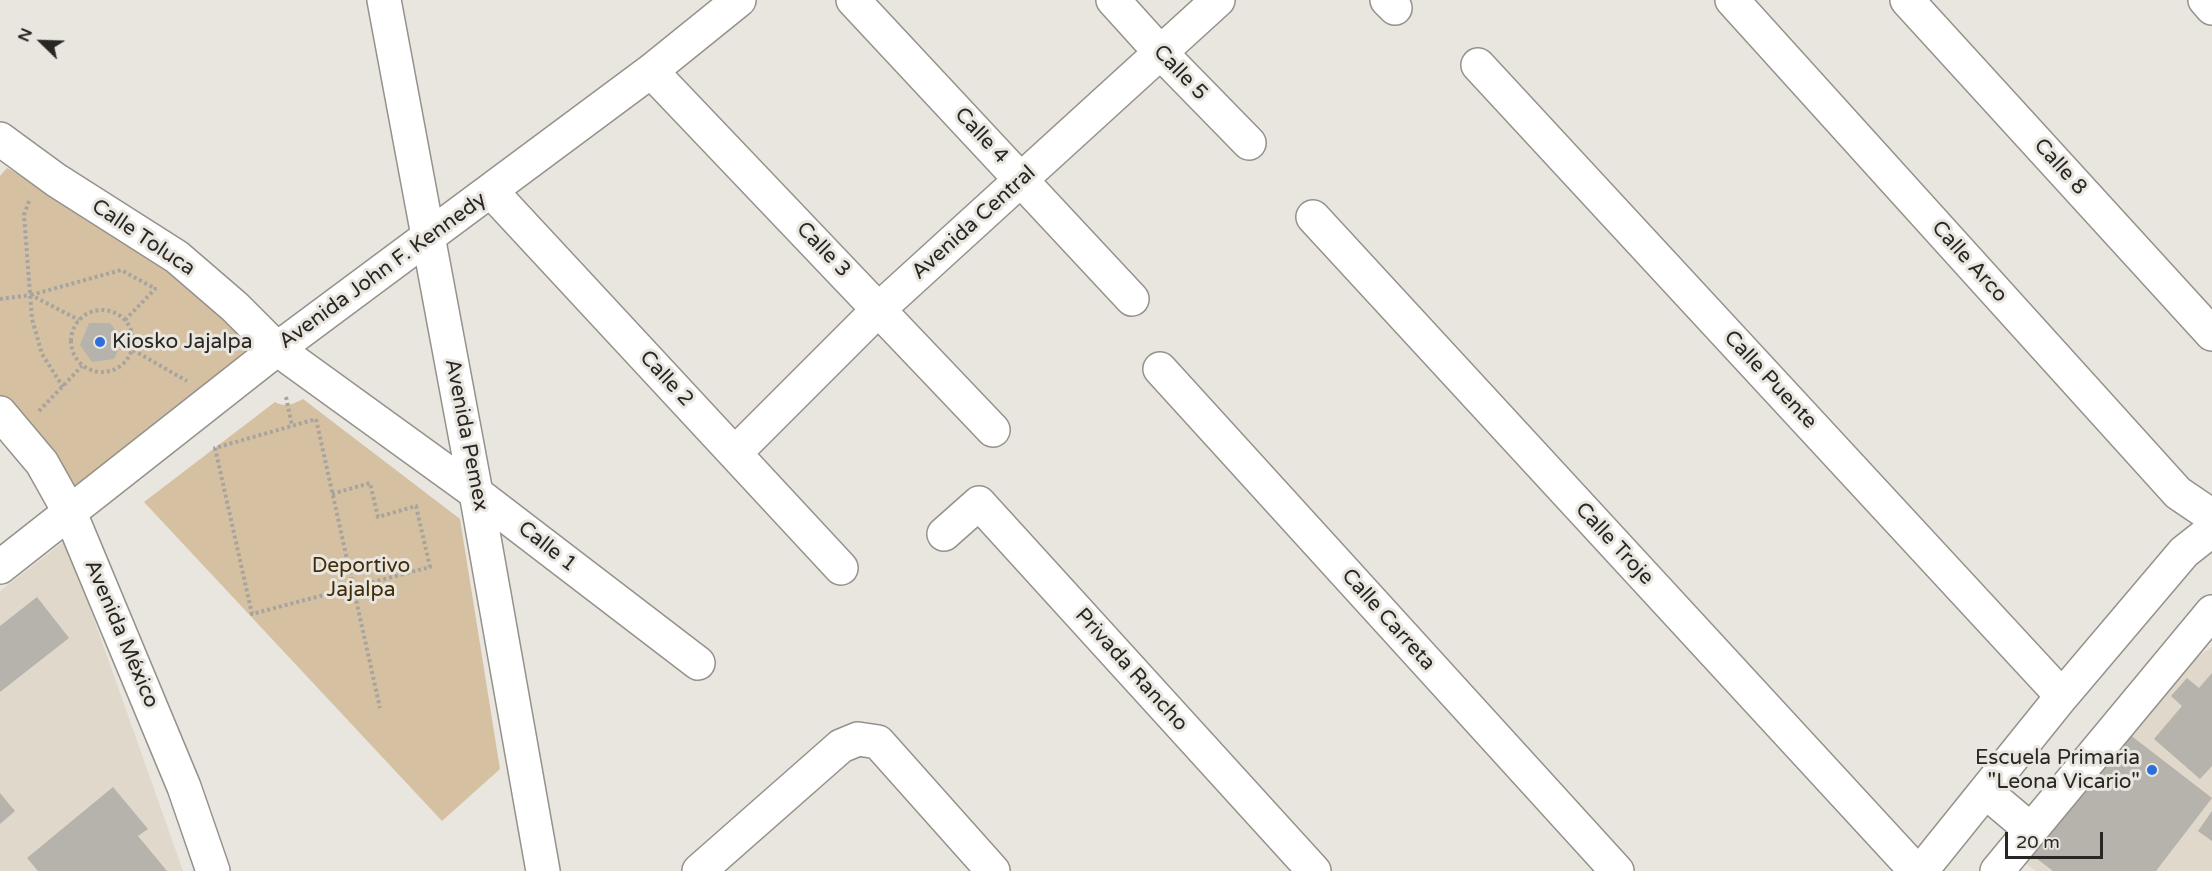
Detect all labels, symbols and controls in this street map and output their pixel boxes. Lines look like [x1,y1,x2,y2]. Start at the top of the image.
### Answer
north arrow [12,12,72,72]
text: N [14,25,37,45]
street label: Calle 5 [1148,40,1212,106]
street label: Calle 4 [949,103,1013,169]
street label: Calle 8 [2028,134,2092,200]
street label: Avenida Central [907,161,1041,285]
street label: Avenida John F. Kennedy [274,187,492,355]
street label: Calle Toluca [86,194,200,282]
street label: Calle Arco [1926,216,2012,308]
street label: Calle 3 [791,217,855,283]
street label: Calle Puente [1718,326,1822,434]
place label: Kiosko Jajalpa [112,329,253,355]
marker: Kiosko Jajalpa [93,335,107,349]
street label: Calle 2 [634,346,698,412]
street label: Avenida Pemex [439,357,493,513]
street label: Calle Troje [1570,498,1658,590]
street label: Calle 1 [513,516,581,578]
park label: Deportivo Jajalpa [312,553,410,603]
street label: Avenida México [78,556,164,712]
street label: Calle Carreta [1336,564,1440,676]
street label: Privada Rancho [1069,603,1193,737]
place label: Escuela Primaria "Leona Vicario" [1975,745,2140,795]
marker: Escuela Primaria "Leona Vicario" [2145,763,2159,777]
scale bar [2008,820,2106,858]
text: 20 m [2016,831,2060,853]

